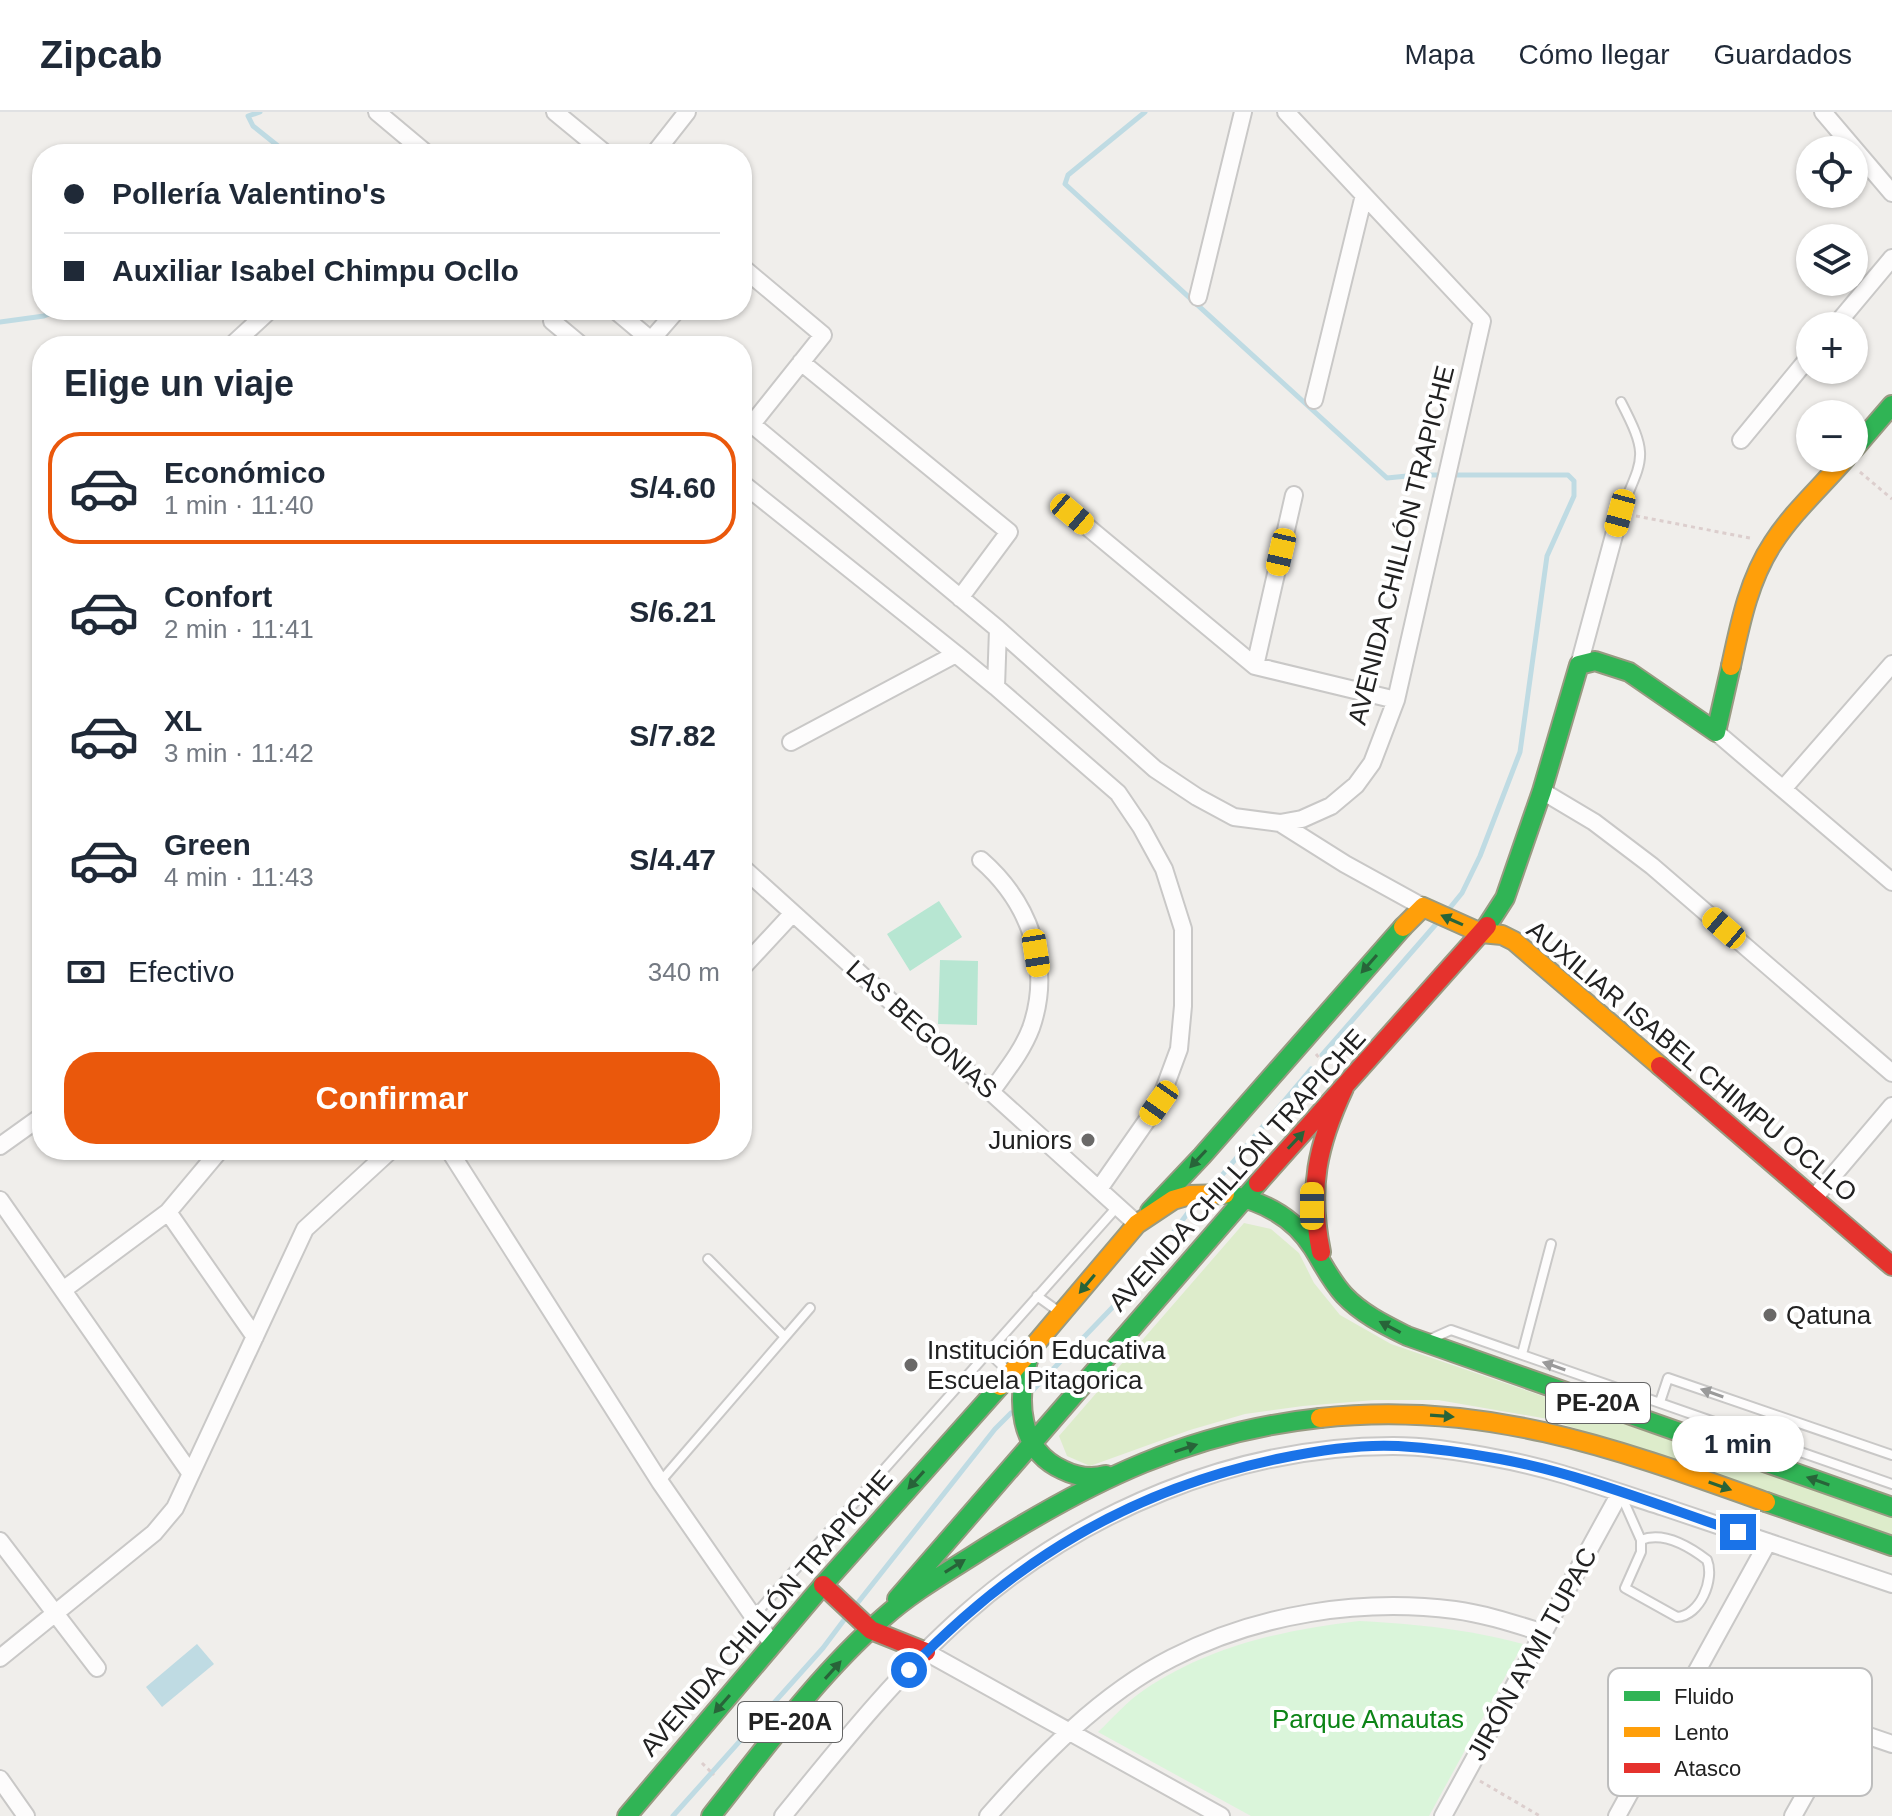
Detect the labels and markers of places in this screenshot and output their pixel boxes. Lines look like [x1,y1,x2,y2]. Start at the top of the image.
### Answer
place label: Juniors [988,1125,1072,1155]
marker: Juniors [1079,1131,1097,1149]
place label: Qatuna [1786,1300,1872,1330]
marker: Qatuna [1761,1306,1779,1324]
place label: Institución Educativa Escuela Pitagorica [927,1335,1166,1395]
marker: Institución Educativa Escuela Pitagorica [902,1356,920,1374]

